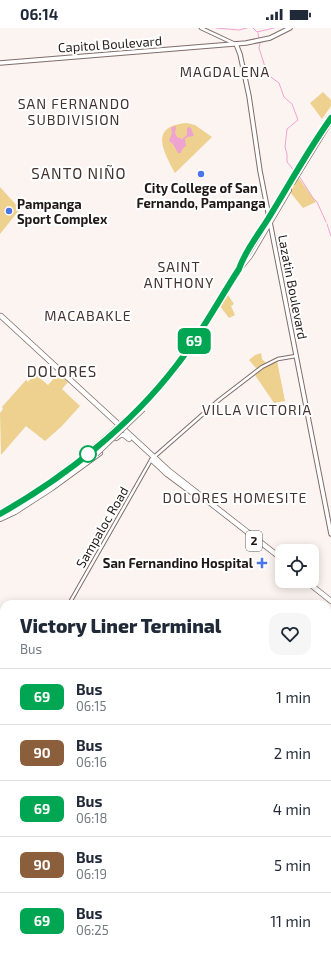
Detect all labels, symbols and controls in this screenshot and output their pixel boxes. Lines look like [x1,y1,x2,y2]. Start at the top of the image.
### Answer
text: 06:14 [20,5,58,23]
street label: Capitol Boulevard [57,32,163,56]
district label: MAGDALENA [180,63,270,80]
district label: SAN FERNANDO SUBDIVISION [18,95,130,128]
district label: SANTO NIÑO [31,164,127,182]
marker: City College of San Fernando, Pampanga [196,169,206,179]
place label: City College of San Fernando, Pampanga [136,180,266,211]
place label: Pampanga Sport Complex [17,196,108,227]
marker: Pampanga Sport Complex [4,206,14,216]
street label: Lazatin Boulevard [275,233,311,341]
district label: SAINT ANTHONY [144,258,214,291]
district label: MACABAKLE [44,307,132,324]
line badge: 69 [176,328,212,354]
text: 69 [186,332,202,349]
district label: DOLORES [27,362,97,380]
district label: VILLA VICTORIA [202,401,312,418]
unlabelled marker [79,445,97,463]
street label: Sampaloc Road [72,484,132,570]
district label: DOLORES HOMESITE [163,489,307,506]
road number: 2 [246,531,262,551]
map controls [275,544,319,588]
button: locate [275,544,319,588]
place label: San Fernandino Hospital [103,555,254,571]
marker: San Fernandino Hospital [256,557,268,569]
button: heart [269,613,311,655]
text: Victory Liner Terminal [20,614,221,637]
text: Bus [20,641,42,657]
text: Bus [76,680,102,698]
text: 69 [34,688,50,705]
text: 1 min [276,688,311,706]
text: 06:15 [76,698,107,714]
text: Bus [76,736,102,754]
text: 90 [33,744,51,761]
text: 2 min [274,744,311,762]
text: 06:16 [76,754,107,770]
text: Bus [76,792,102,810]
text: 69 [34,800,50,817]
text: 4 min [273,800,311,818]
text: 06:18 [76,810,107,826]
text: Bus [76,848,102,866]
text: 90 [33,856,51,873]
text: 5 min [274,856,311,874]
text: 06:19 [76,866,107,882]
text: Bus [76,904,102,922]
text: 69 [34,912,50,929]
text: 11 min [270,912,311,930]
text: 06:25 [76,922,109,938]

